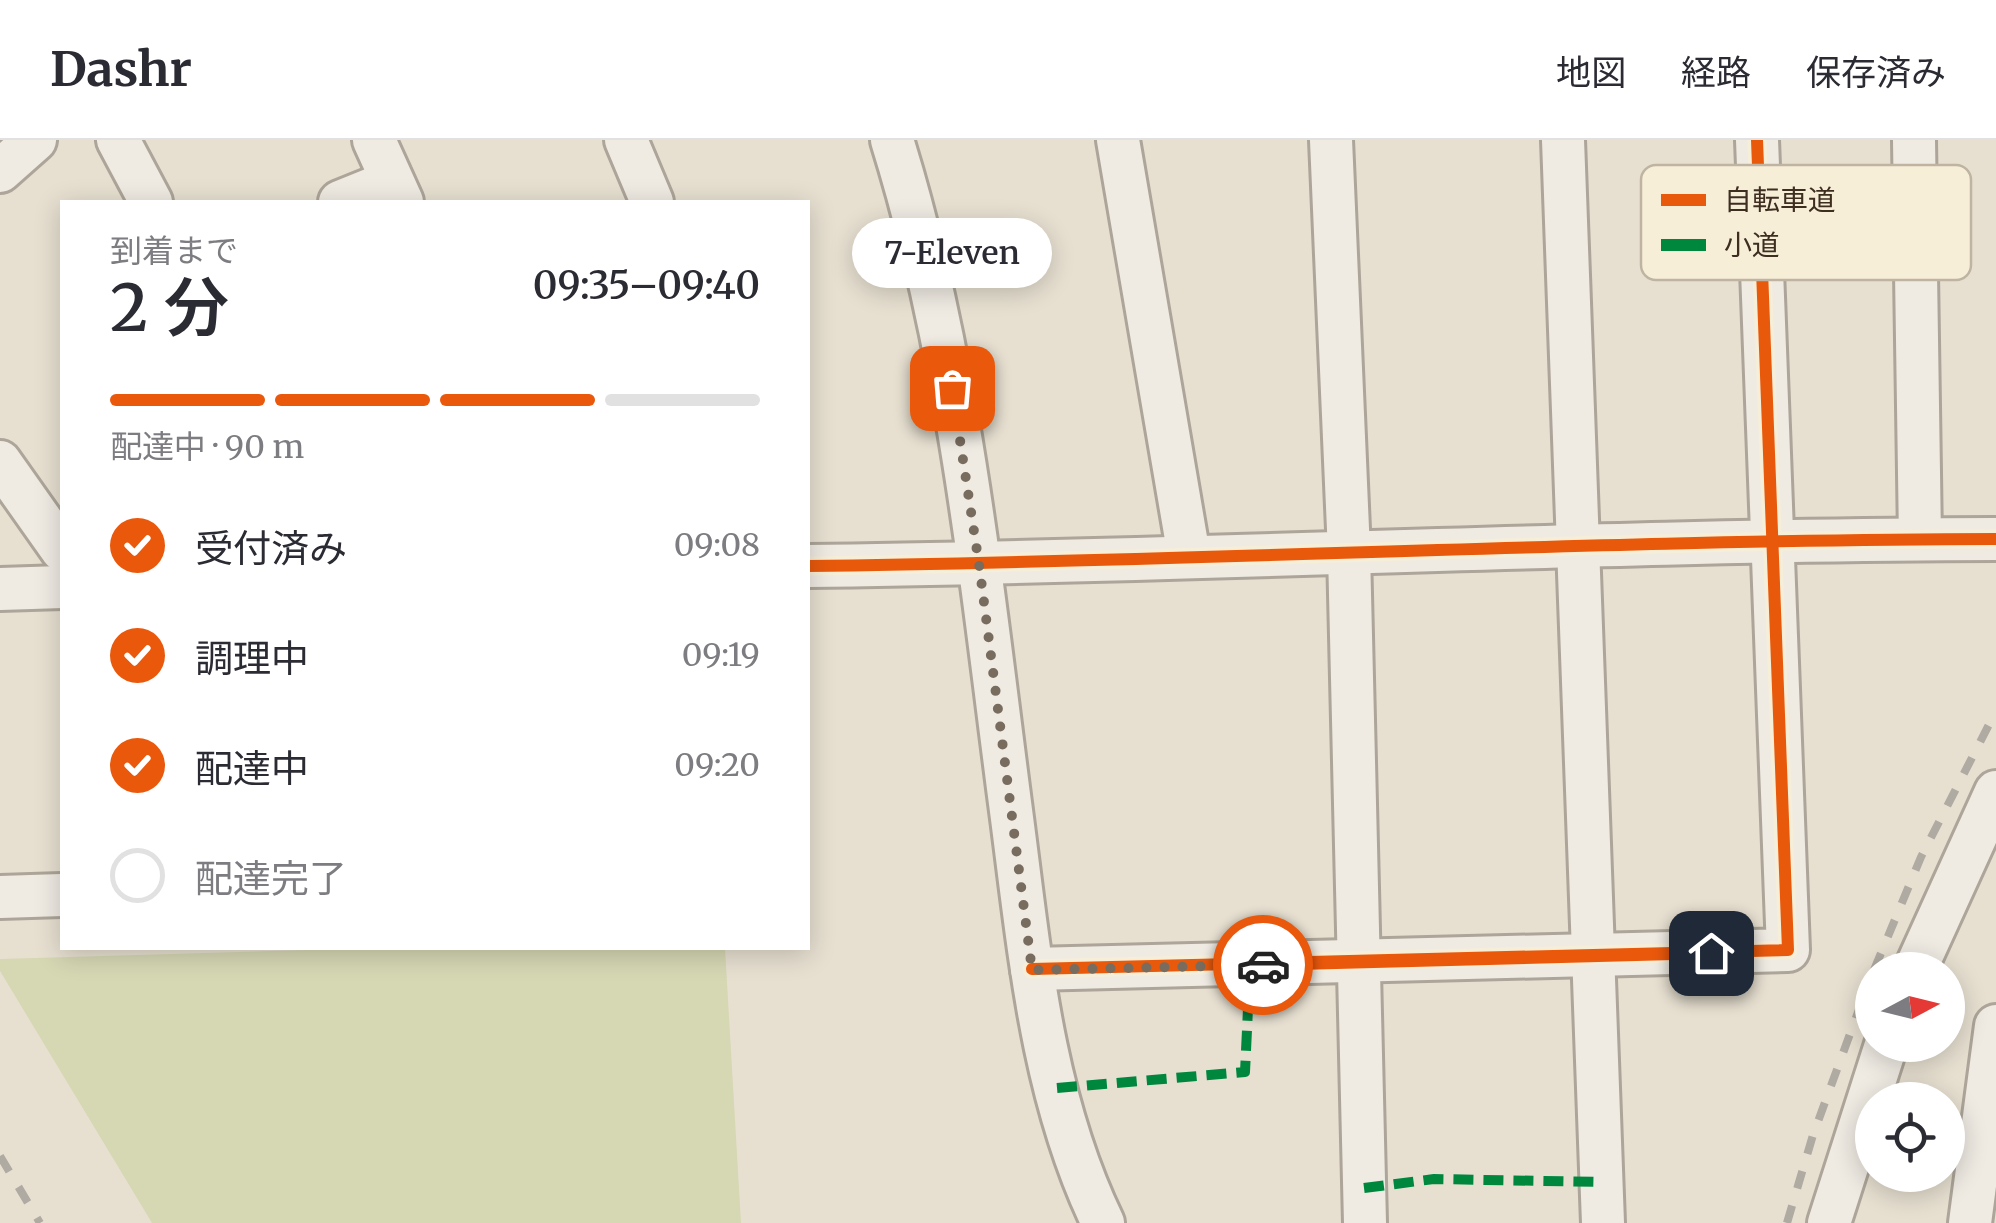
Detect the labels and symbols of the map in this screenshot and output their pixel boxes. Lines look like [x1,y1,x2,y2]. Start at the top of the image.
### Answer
legend [1641,165,1971,280]
text: 自転車道 [1724,182,1836,218]
callout: 7-Eleven [852,218,1052,288]
text: 小道 [1724,227,1780,263]
pin [910,346,995,431]
pin [1669,911,1754,996]
courier [1213,915,1313,1015]
north arrow [1855,952,1965,1062]

